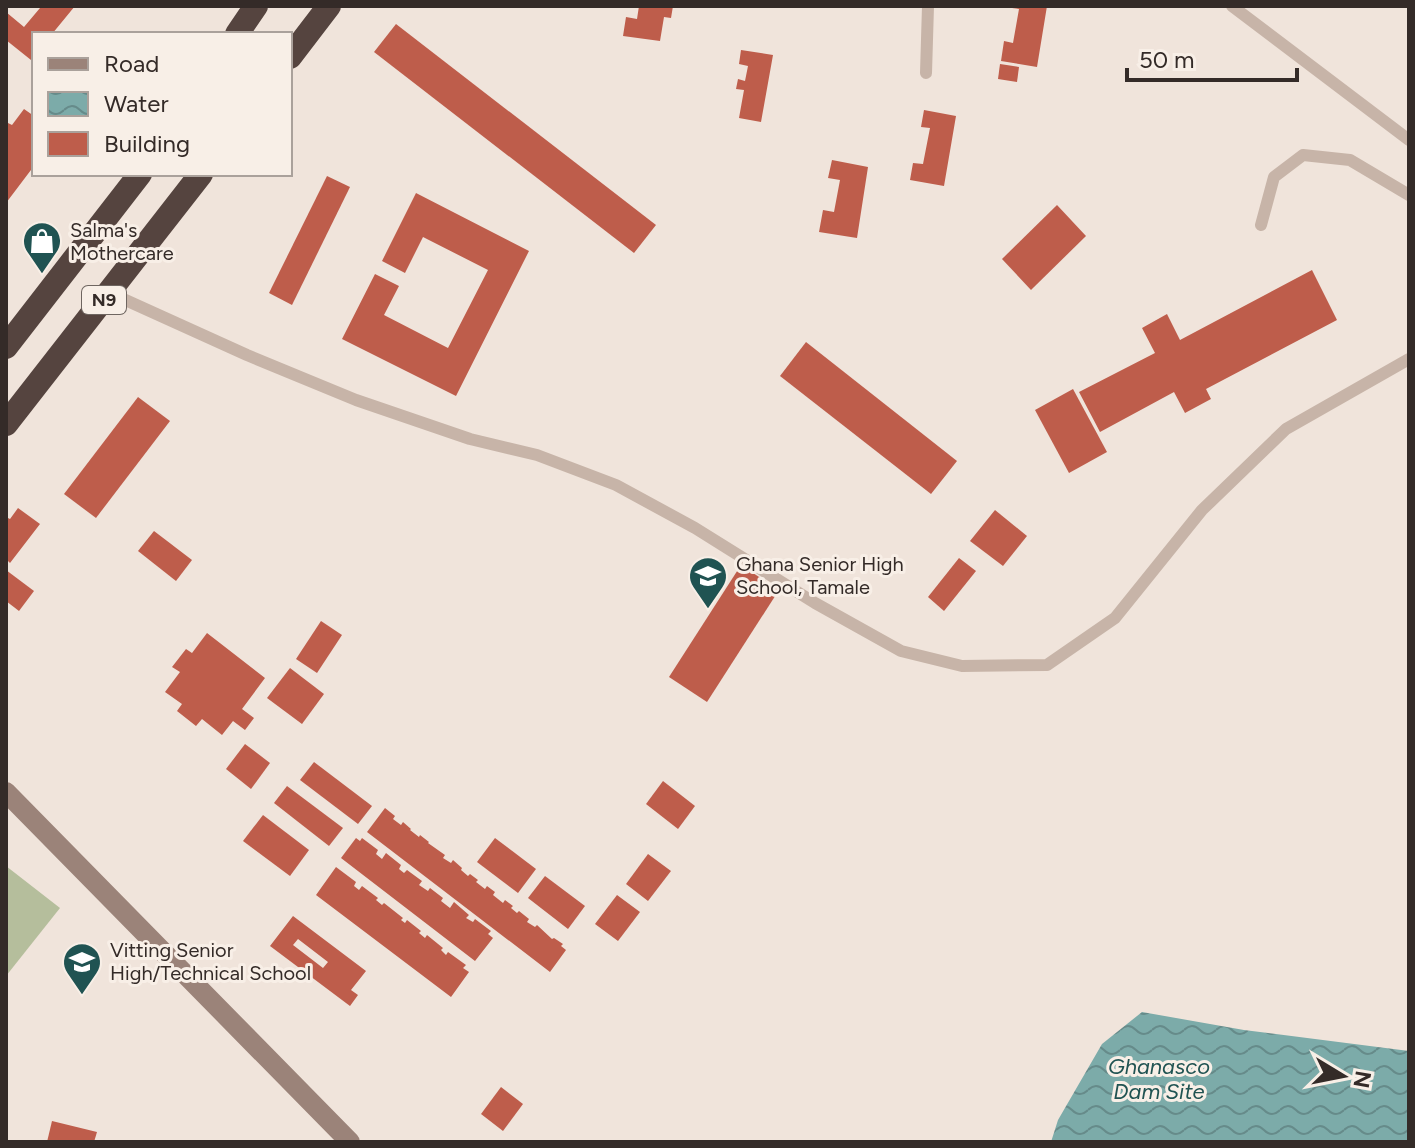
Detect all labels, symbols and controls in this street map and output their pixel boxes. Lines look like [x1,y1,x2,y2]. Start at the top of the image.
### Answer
legend [32,32,292,176]
scale bar [1127,32,1297,82]
text: 50 m [1139,45,1195,74]
text: Road [104,49,159,78]
text: Water [104,89,169,118]
text: Building [104,129,190,158]
place label: Salma's Mothercare [70,218,174,265]
shop icon: Salma's Mothercare [21,220,63,275]
road number: N9 [82,286,126,314]
place label: Ghana Senior High School, Tamale [736,552,904,599]
school or university icon: Ghana Senior High School, Tamale [687,555,729,610]
place label: Vitting Senior High/Technical School [110,938,311,985]
school or university icon: Vitting Senior High/Technical School [61,941,103,996]
north arrow [1303,1036,1383,1116]
water label: Ghanasco Dam Site [1108,1053,1210,1105]
text: N [1347,1069,1377,1090]

